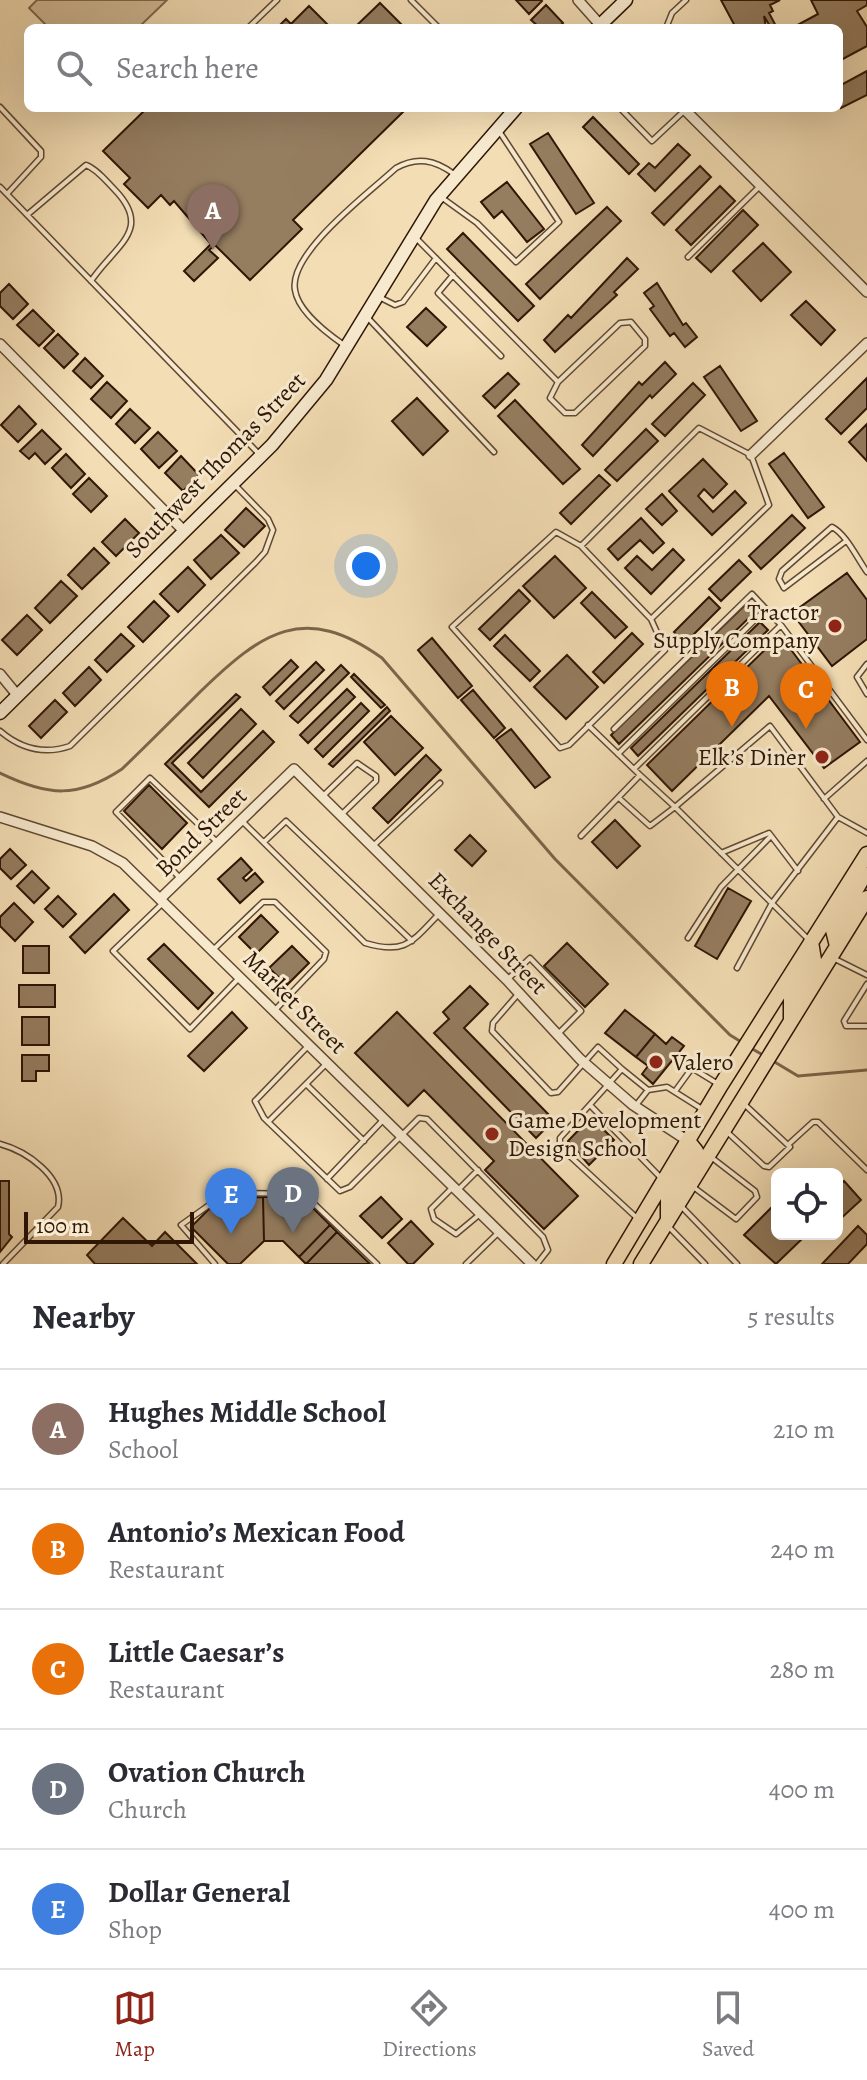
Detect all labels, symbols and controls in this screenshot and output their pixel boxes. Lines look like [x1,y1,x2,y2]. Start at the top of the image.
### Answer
search box [24,24,843,112]
icon: search [52,46,96,90]
text: Search here [116,48,259,88]
pin: A [187,184,239,250]
street label: Southwest Thomas Street [118,365,312,565]
your location [346,546,386,586]
place label: Tractor Supply Company [653,596,819,656]
marker: Tractor Supply Company [826,617,844,635]
pin: B [706,661,758,727]
pin: C [780,663,832,729]
place label: Elk’s Diner [698,741,806,773]
marker: Elk’s Diner [813,748,831,766]
street label: Bond Street [148,780,254,884]
street label: Exchange Street [421,865,555,1001]
street label: Market Street [236,943,354,1061]
place label: Valero [671,1046,733,1078]
marker: Valero [647,1053,665,1071]
place label: Game Development Design School [508,1104,701,1164]
marker: Game Development Design School [483,1125,501,1143]
pin: D [267,1167,319,1233]
pin: E [205,1168,257,1234]
map controls [771,1168,843,1240]
button: locate [771,1168,843,1240]
scale bar [24,1208,194,1244]
text: 100 m [36,1211,90,1241]
text: Nearby [32,1293,135,1340]
text: 5 results [747,1299,835,1334]
text: Hughes Middle School [108,1392,386,1432]
text: A [50,1412,66,1447]
text: 210 m [773,1412,835,1447]
text: School [108,1432,178,1467]
text: Antonio’s Mexican Food [108,1512,405,1552]
text: B [50,1532,66,1567]
text: 240 m [770,1532,835,1567]
text: Restaurant [108,1552,225,1587]
text: Little Caesar’s [108,1632,284,1672]
text: C [50,1652,66,1687]
text: 280 m [769,1652,835,1687]
text: Restaurant [108,1672,225,1707]
text: Ovation Church [108,1752,305,1792]
text: D [49,1772,67,1807]
text: 400 m [769,1772,835,1807]
text: Church [108,1792,187,1827]
text: Dollar General [108,1872,290,1912]
text: E [50,1892,66,1927]
text: 400 m [769,1892,835,1927]
text: Shop [108,1912,162,1947]
tab: Map [113,1986,157,2064]
tab: Directions [382,1986,477,2064]
tab: Saved [702,1986,754,2064]

